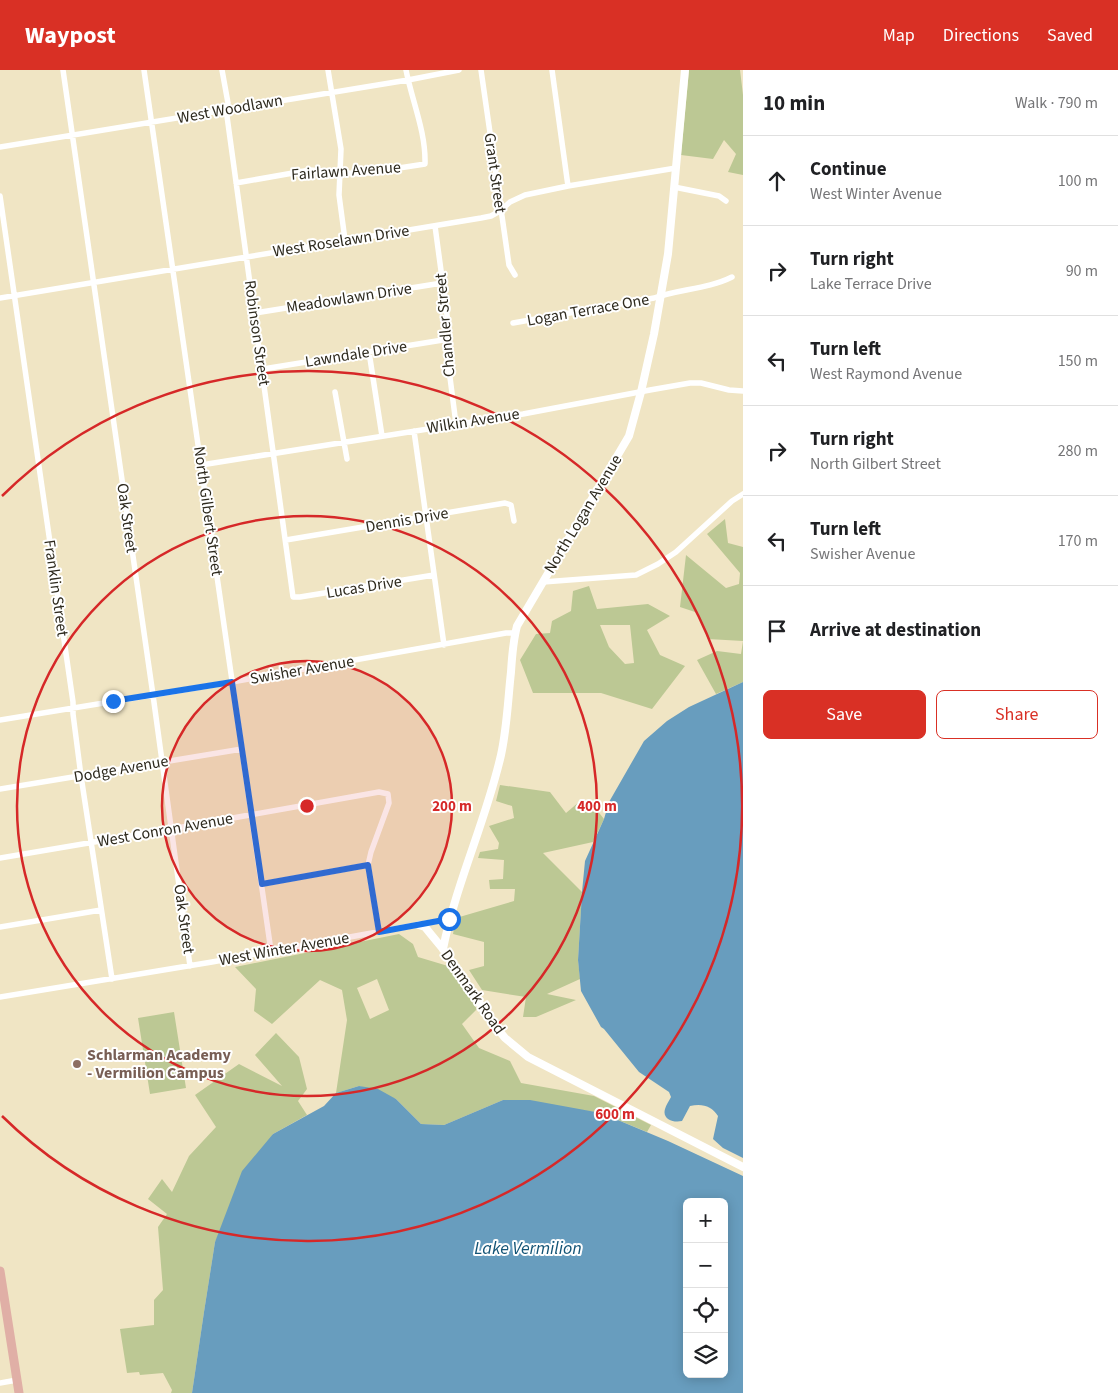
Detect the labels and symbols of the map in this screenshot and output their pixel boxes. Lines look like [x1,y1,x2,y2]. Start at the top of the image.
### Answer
street label: West Woodlawn [176,89,284,129]
street label: Grant Street [479,132,512,215]
street label: Fairlawn Avenue [290,156,402,186]
street label: West Roselawn Drive [271,219,411,263]
street label: Chandler Street [429,271,461,378]
street label: Meadowlawn Drive [285,277,413,319]
street label: Robinson Street [239,279,275,388]
street label: Logan Terrace One [525,288,651,332]
street label: Lawndale Drive [303,335,409,373]
street label: Wilkin Avenue [425,403,521,439]
street label: North Gilbert Street [188,445,228,578]
street label: North Logan Avenue [539,450,627,578]
street label: Oak Street [111,482,143,555]
street label: Dennis Drive [364,502,450,538]
street label: Franklin Street [38,538,74,638]
street label: Lucas Drive [325,570,403,604]
street label: Swisher Avenue [248,650,356,690]
route end [102,690,125,713]
street label: Dodge Avenue [72,750,170,788]
text: 200 m [432,796,472,817]
text: 400 m [577,796,617,817]
centre of rings [298,797,316,815]
street label: West Conron Avenue [95,807,235,853]
street label: Oak Street [168,883,200,956]
route start [438,908,461,931]
street label: West Winter Avenue [217,927,351,971]
street label: Denmark Road [436,945,510,1039]
place label: Schlarman Academy - Vermilion Campus [87,1044,231,1084]
marker: Schlarman Academy - Vermilion Campus [71,1058,83,1070]
text: 600 m [595,1104,635,1125]
water label: Lake Vermilion [474,1236,582,1261]

